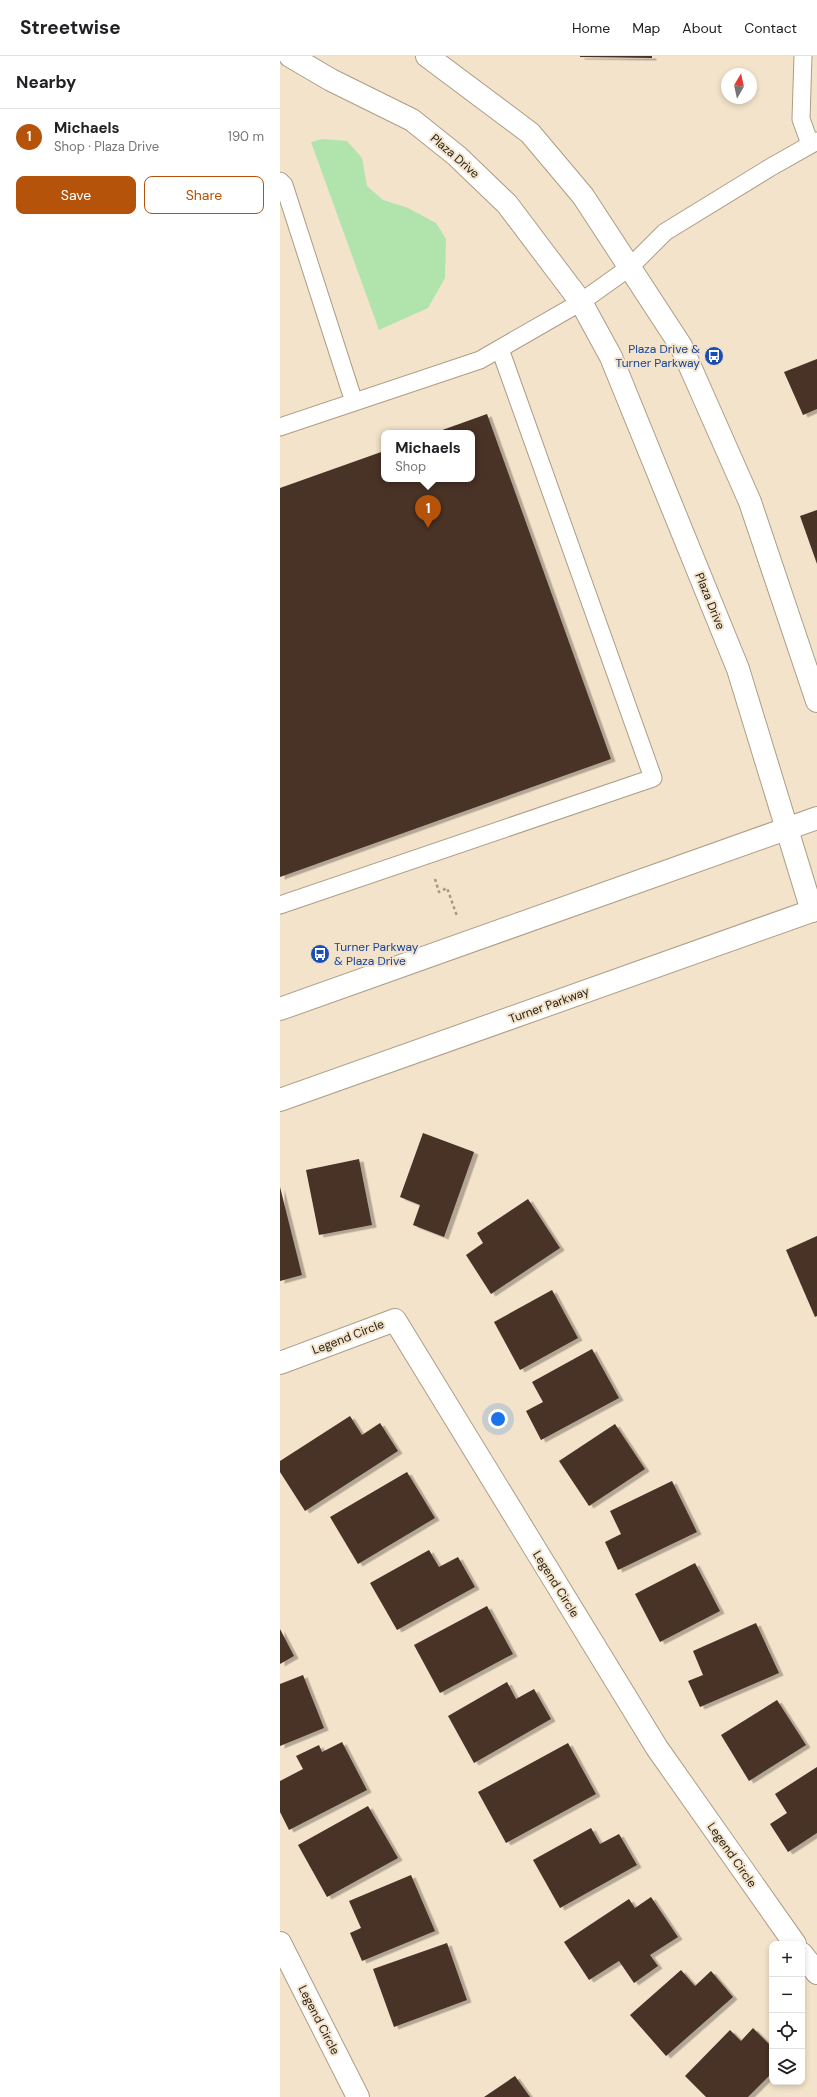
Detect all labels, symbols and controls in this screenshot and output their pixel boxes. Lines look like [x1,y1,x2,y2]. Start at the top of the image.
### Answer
text: Streetwise [20,15,121,40]
text: Home [572,19,610,37]
text: Map [632,19,660,37]
text: About [682,19,722,37]
text: Contact [744,19,797,37]
north arrow [721,68,757,104]
text: Nearby [16,71,76,93]
text: Michaels [54,118,120,138]
text: 1 [27,128,31,145]
text: 190 m [228,128,264,145]
street label: Plaza Drive [427,130,483,182]
text: Shop · Plaza Drive [54,138,159,155]
button: Save [16,176,136,214]
button: Share [144,176,264,214]
place label: Plaza Drive & Turner Parkway [616,341,700,371]
bus stop icon: Plaza Drive & Turner Parkway [703,345,725,367]
popup [381,430,475,482]
text: Michaels [395,438,461,458]
text: Shop [395,458,426,475]
pin: 1 [415,495,441,528]
street label: Plaza Drive [691,570,729,632]
place label: Turner Parkway & Plaza Drive [334,939,419,969]
bus stop icon: Turner Parkway & Plaza Drive [309,943,331,965]
street label: Turner Parkway [507,983,592,1027]
street label: Legend Circle [310,1316,386,1358]
your location [488,1409,508,1429]
street label: Legend Circle [529,1548,583,1621]
street label: Legend Circle [704,1819,760,1891]
map controls [769,1941,805,2085]
button: + [769,1941,805,1977]
button: − [769,1977,805,2013]
street label: Legend Circle [295,1983,343,2058]
button: locate [769,2013,805,2049]
button: layers [769,2049,805,2085]

